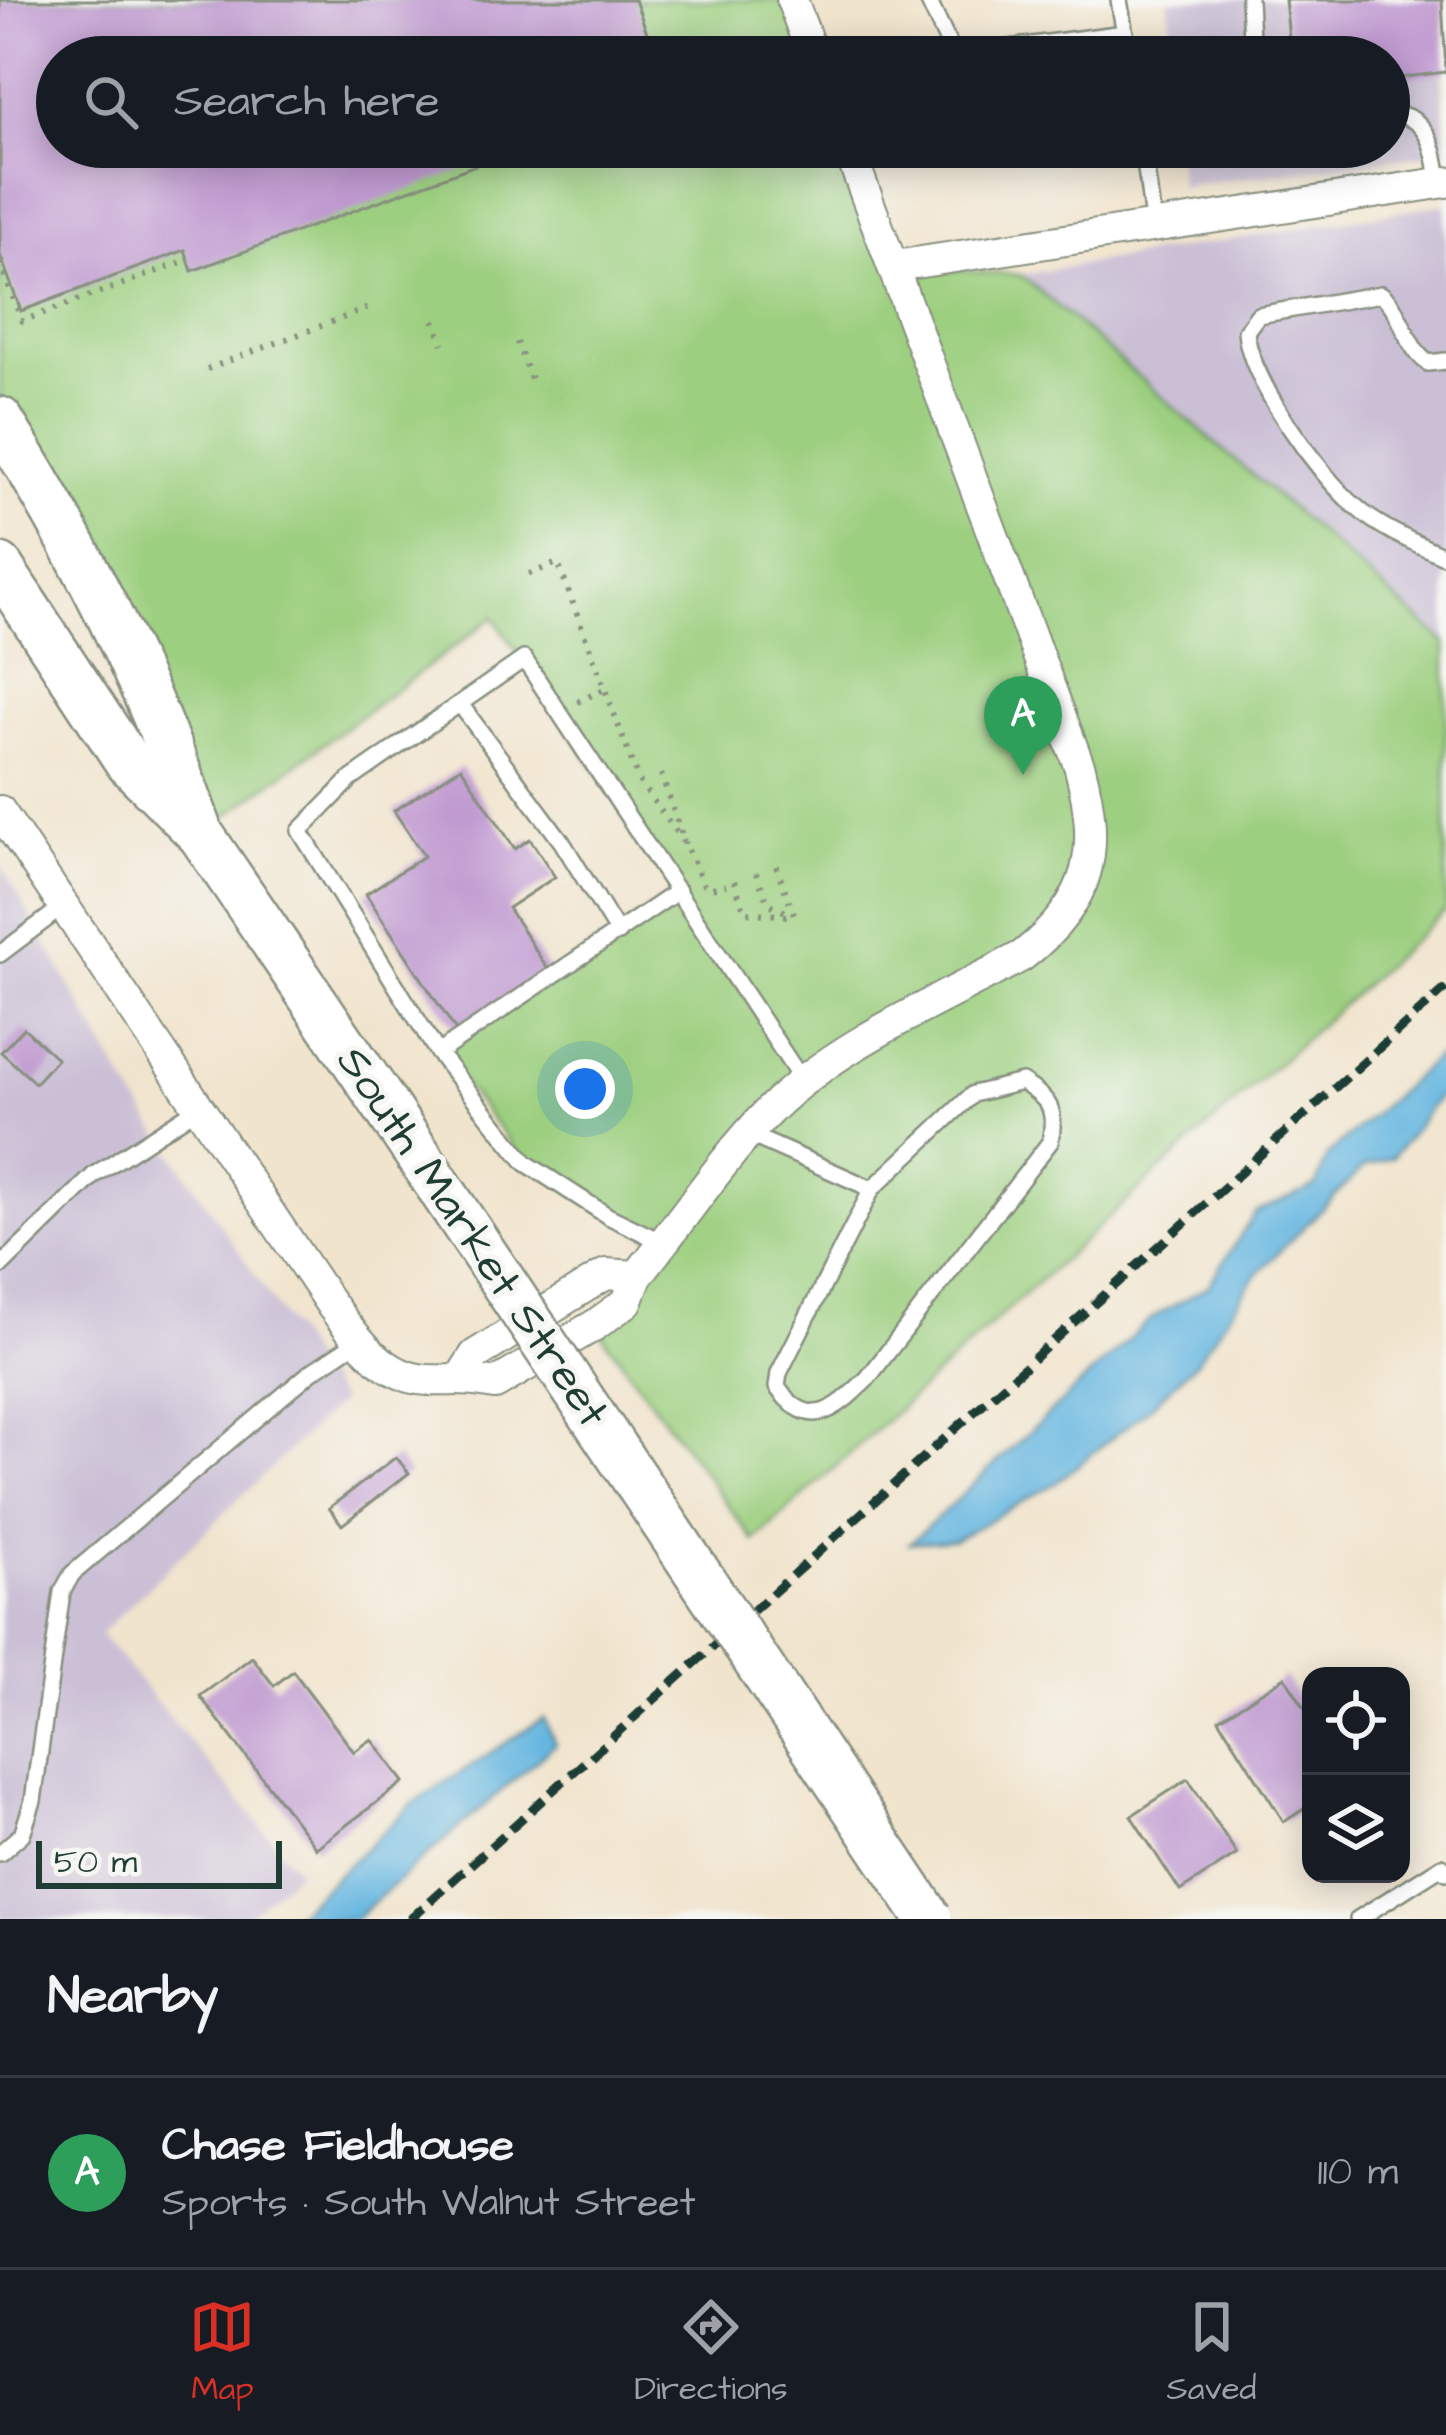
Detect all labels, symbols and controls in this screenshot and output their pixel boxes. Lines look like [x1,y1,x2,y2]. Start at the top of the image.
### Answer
search box [36,36,1410,168]
icon: search [78,69,144,135]
text: Search here [174,71,440,133]
pin: A [984,676,1062,775]
street label: South Market Street [321,1034,623,1440]
your location [555,1059,615,1119]
map controls [1302,1667,1410,1883]
button: locate [1302,1667,1410,1775]
button: layers [1302,1775,1410,1883]
scale bar [36,1835,282,1888]
text: 50 m [54,1839,137,1885]
text: Nearby [48,1962,218,2033]
text: Chase Fieldhouse [162,2115,514,2177]
text: A [75,2146,99,2200]
text: 110 m [1317,2146,1398,2200]
text: Sports · South Walnut Street [162,2177,695,2231]
tab: Map [189,2294,255,2412]
tab: Directions [634,2294,788,2412]
tab: Saved [1167,2294,1257,2412]

